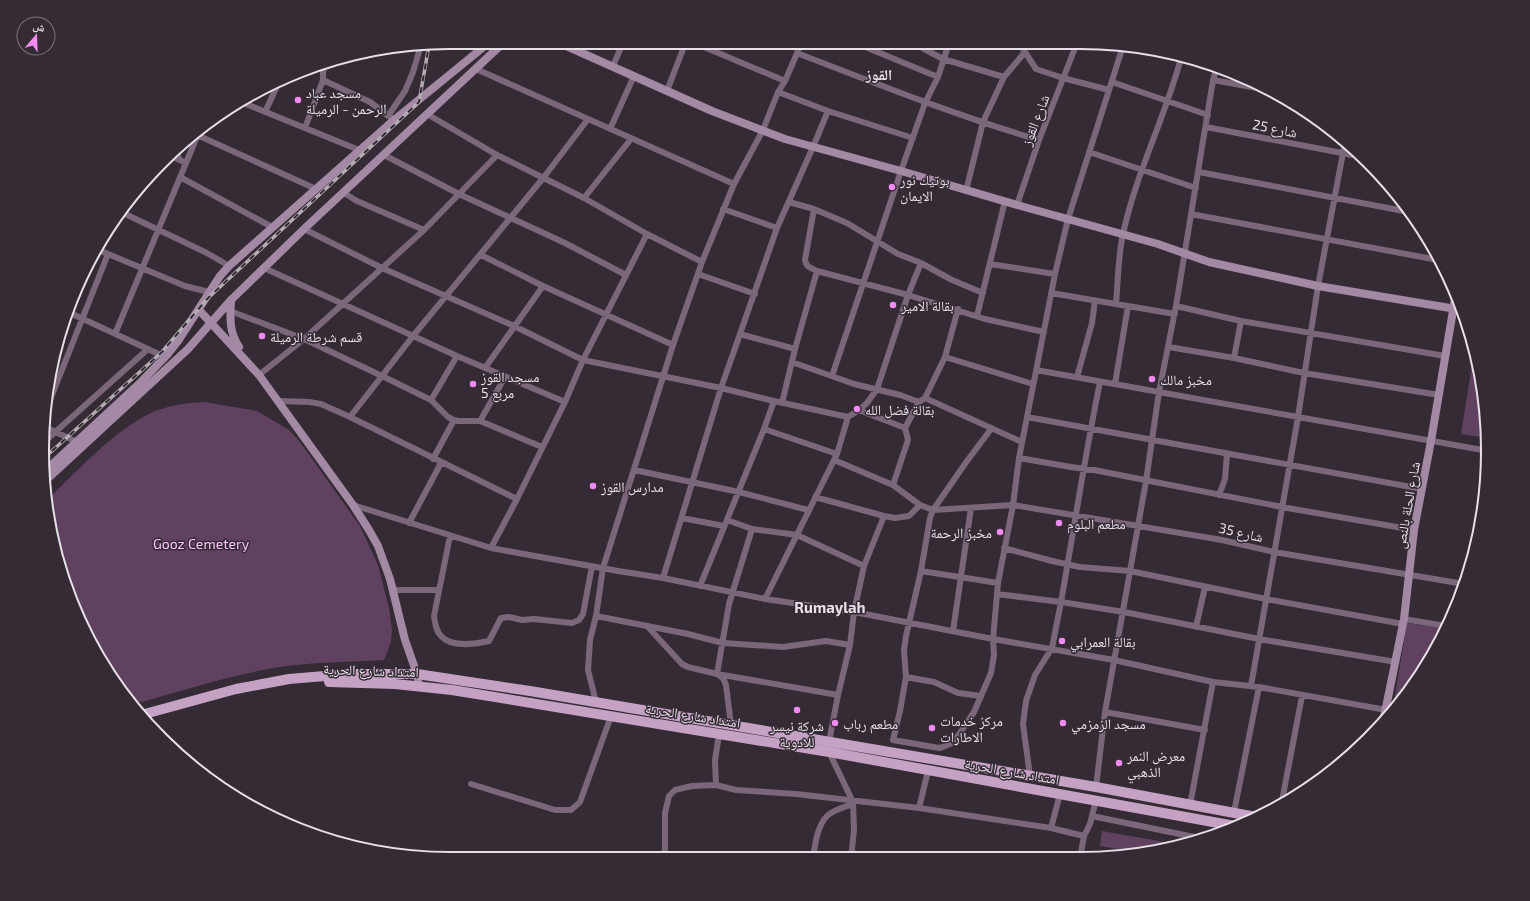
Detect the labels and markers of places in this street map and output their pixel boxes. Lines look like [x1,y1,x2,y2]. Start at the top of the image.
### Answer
place label: مسجد عباد الرحمن - الرميلة [306,84,387,118]
marker: مسجد عباد الرحمن - الرميلة [293,95,303,105]
place label: بوتيك نور الايمان [899,171,950,205]
marker: بوتيك نور الايمان [887,182,897,192]
place label: بقالة الامير [900,297,954,315]
marker: بقالة الامير [888,300,898,310]
place label: قسم شرطة الرميلة [270,328,362,347]
marker: قسم شرطة الرميلة [257,331,267,341]
place label: مسجد القوز مربع 5 [480,368,539,403]
place label: مخبز مالك [1160,371,1212,389]
marker: مخبز مالك [1147,374,1157,384]
marker: مسجد القوز مربع 5 [468,379,478,389]
place label: بقالة فضل الله [865,401,935,419]
marker: بقالة فضل الله [852,404,862,414]
place label: مدارس القوز [600,478,664,496]
marker: مدارس القوز [588,481,598,491]
place label: مطعم البلوم [1067,515,1126,534]
marker: مطعم البلوم [1054,518,1064,528]
place label: مخبز الرحمة [930,524,992,542]
marker: مخبز الرحمة [995,527,1005,537]
place label: بقالة العمرابي [1070,633,1136,653]
marker: بقالة العمرابي [1057,636,1067,646]
marker: شركة نيسر للادوية [792,705,802,715]
place label: مركز خدمات الاطارات [940,712,1003,746]
place label: مطعم رباب [843,715,898,734]
place label: مسجد الزمزمي [1071,715,1146,735]
place label: شركة نيسر للادوية [769,717,824,751]
marker: مطعم رباب [830,718,840,728]
marker: مسجد الزمزمي [1058,718,1068,728]
marker: مركز خدمات الاطارات [927,723,937,733]
place label: معرض النمر الذهبي [1126,747,1185,783]
marker: معرض النمر الذهبي [1114,758,1124,768]

